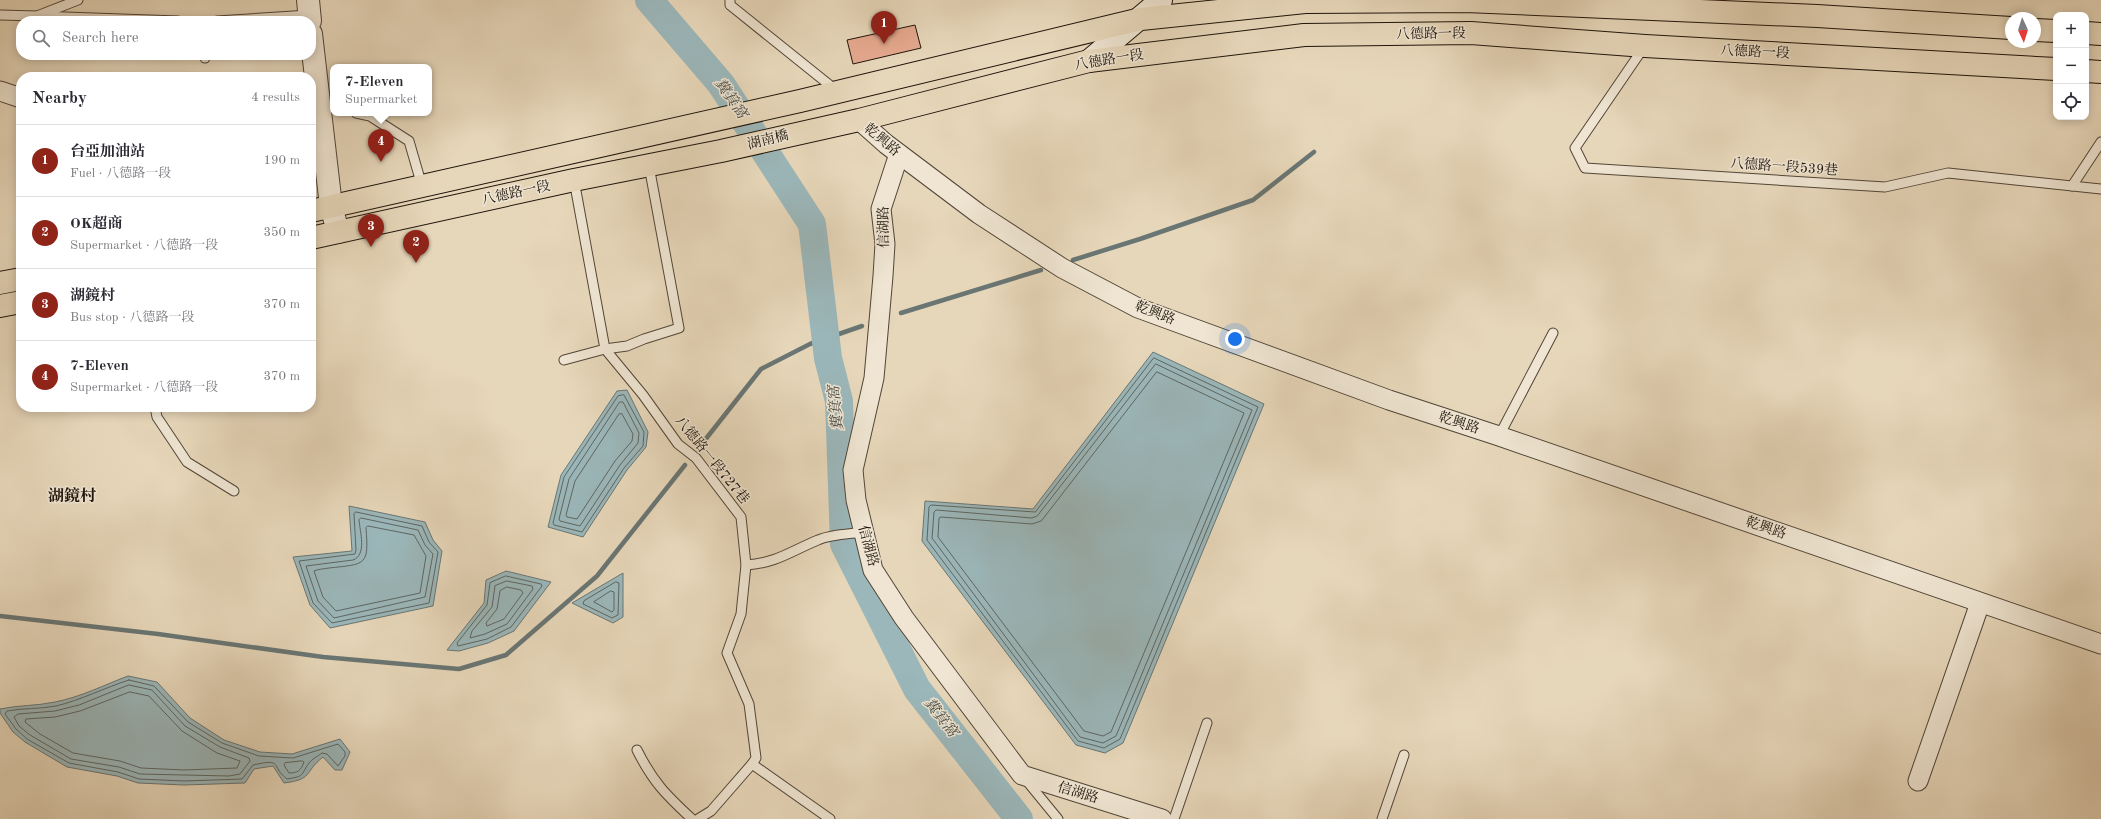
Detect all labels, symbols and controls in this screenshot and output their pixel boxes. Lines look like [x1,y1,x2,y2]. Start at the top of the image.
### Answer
pin: 1 [871,11,897,44]
north arrow [2005,12,2041,48]
map controls [2053,12,2089,120]
button: + [2053,12,2089,48]
search box [16,16,316,60]
street label: 八德路一段 [1396,25,1466,42]
icon: search [30,27,52,49]
text: Search here [62,31,139,46]
street label: 八德路一段 [1720,42,1790,61]
street label: 八德路一段 [1073,47,1145,72]
button: − [2053,48,2089,84]
popup [330,64,432,116]
text: 7-Eleven [345,75,404,90]
water label: 糞箕窩 [711,75,752,124]
button: locate [2053,84,2089,120]
text: Nearby [32,90,87,107]
text: 4 results [251,91,300,104]
text: Supermarket [345,93,417,106]
street label: 乾興路 [861,120,903,159]
street label: 湖南橋 [746,127,790,152]
pin: 4 [368,129,394,162]
text: 台亞加油站 [70,145,145,160]
text: 1 [41,154,49,167]
text: 190 m [263,154,300,167]
street label: 八德路一段539巷 [1729,155,1839,178]
text: Fuel · 八德路一段 [70,167,171,180]
street label: 八德路一段 [480,178,552,207]
street label: 信湖路 [876,206,891,248]
pin: 3 [358,214,384,247]
text: OK超商 [70,217,122,232]
text: 2 [41,226,49,239]
text: 350 m [263,226,300,239]
pin: 2 [403,230,429,263]
text: Supermarket · 八德路一段 [70,239,218,252]
text: 湖鏡村 [70,289,115,304]
text: 3 [41,298,49,311]
text: 370 m [263,298,300,311]
street label: 乾興路 [1133,298,1177,327]
text: Bus stop · 八德路一段 [70,311,195,324]
your location [1225,329,1245,349]
text: 7-Eleven [70,359,129,374]
text: 4 [41,370,49,383]
text: 370 m [263,370,300,383]
text: Supermarket · 八德路一段 [70,381,218,394]
water label: 糞箕窩 [825,382,847,431]
street label: 乾興路 [1437,409,1481,436]
street label: 八德路一段727巷 [672,413,752,507]
district label: 湖鏡村 [48,486,96,505]
street label: 乾興路 [1744,514,1788,541]
street label: 信湖路 [856,524,881,568]
water label: 糞箕窩 [920,694,963,743]
street label: 信湖路 [1056,779,1100,806]

